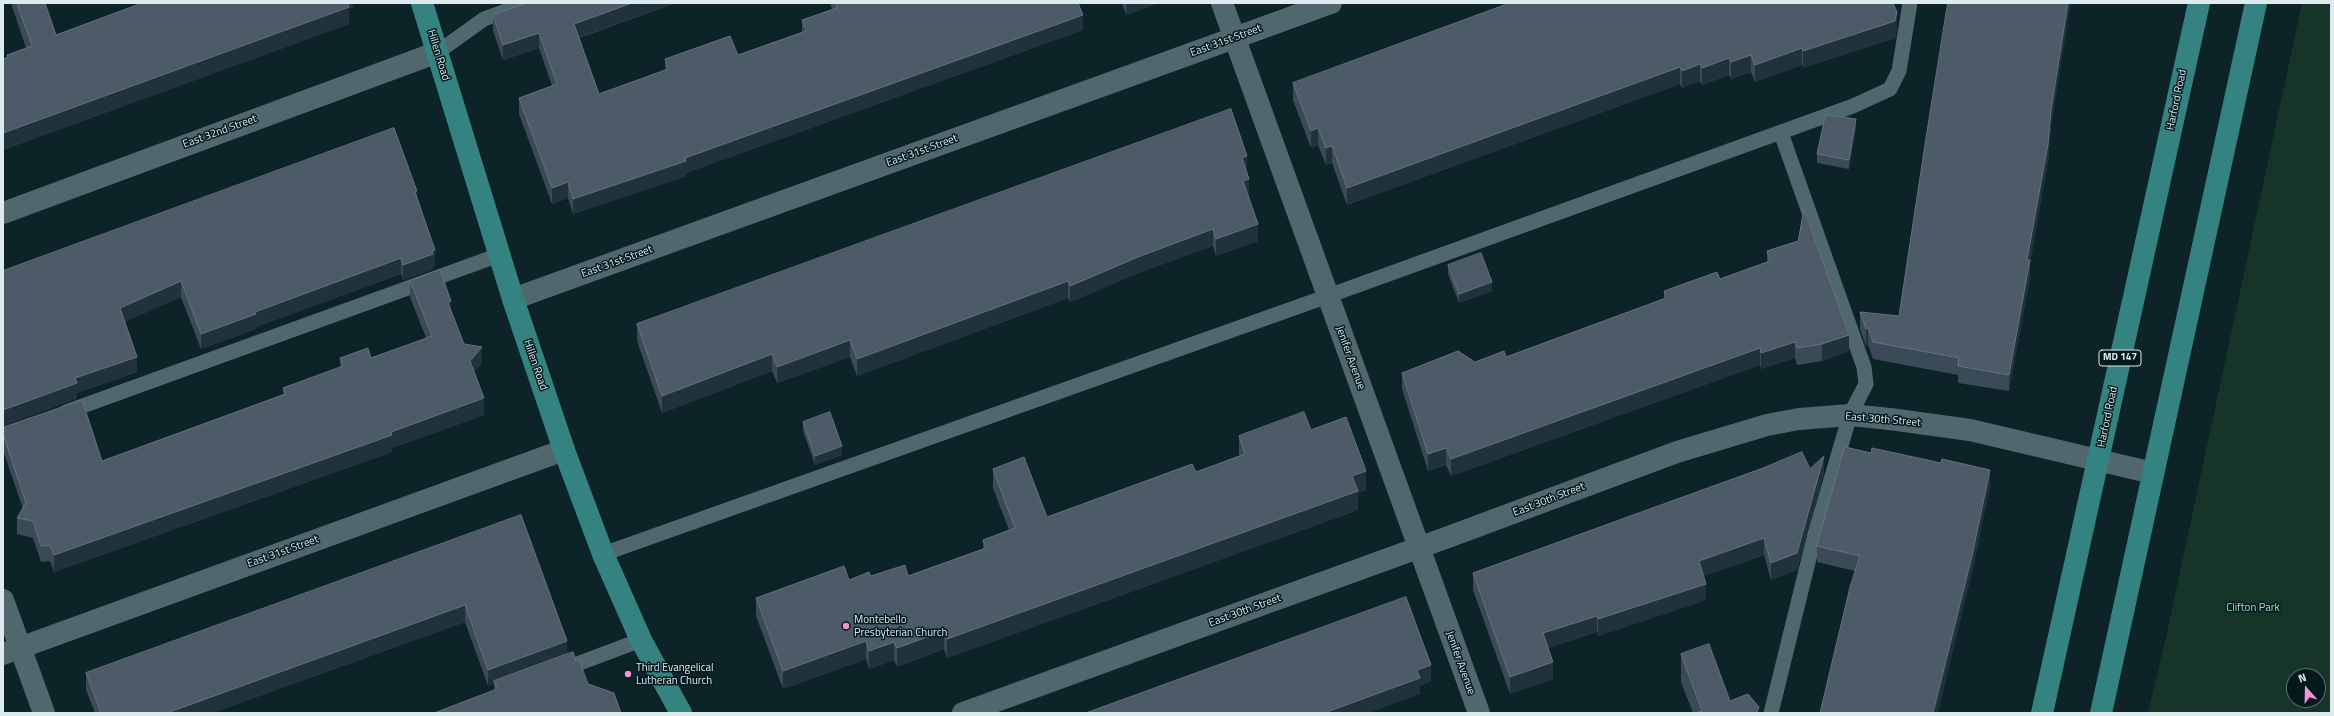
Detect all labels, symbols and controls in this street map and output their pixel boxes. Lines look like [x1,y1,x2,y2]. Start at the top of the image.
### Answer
street label: East 31st Street [1188,22,1264,60]
street label: Hillen Road [424,28,452,82]
street label: Harford Road [2164,68,2190,132]
street label: East 32nd Street [181,112,259,152]
street label: East 31st Street [884,132,960,170]
street label: East 31st Street [579,243,655,281]
street label: Jenifer Avenue [1332,324,1368,392]
street label: Hillen Road [520,338,550,392]
road number: MD 147 [2099,350,2141,366]
street label: Harford Road [2095,385,2121,449]
street label: East 30th Street [1845,410,1921,430]
street label: East 30th Street [1511,480,1587,520]
street label: East 31st Street [245,533,321,571]
street label: East 30th Street [1207,592,1283,630]
park label: Clifton Park [2226,601,2280,615]
place label: Montebello Presbyterian Church [854,613,947,639]
marker: Montebello Presbyterian Church [841,621,851,631]
street label: Jenifer Avenue [1442,629,1478,697]
place label: Third Evangelical Lutheran Church [636,661,714,687]
north arrow [2286,668,2326,708]
marker: Third Evangelical Lutheran Church [623,669,633,679]
text: N [2296,669,2309,686]

